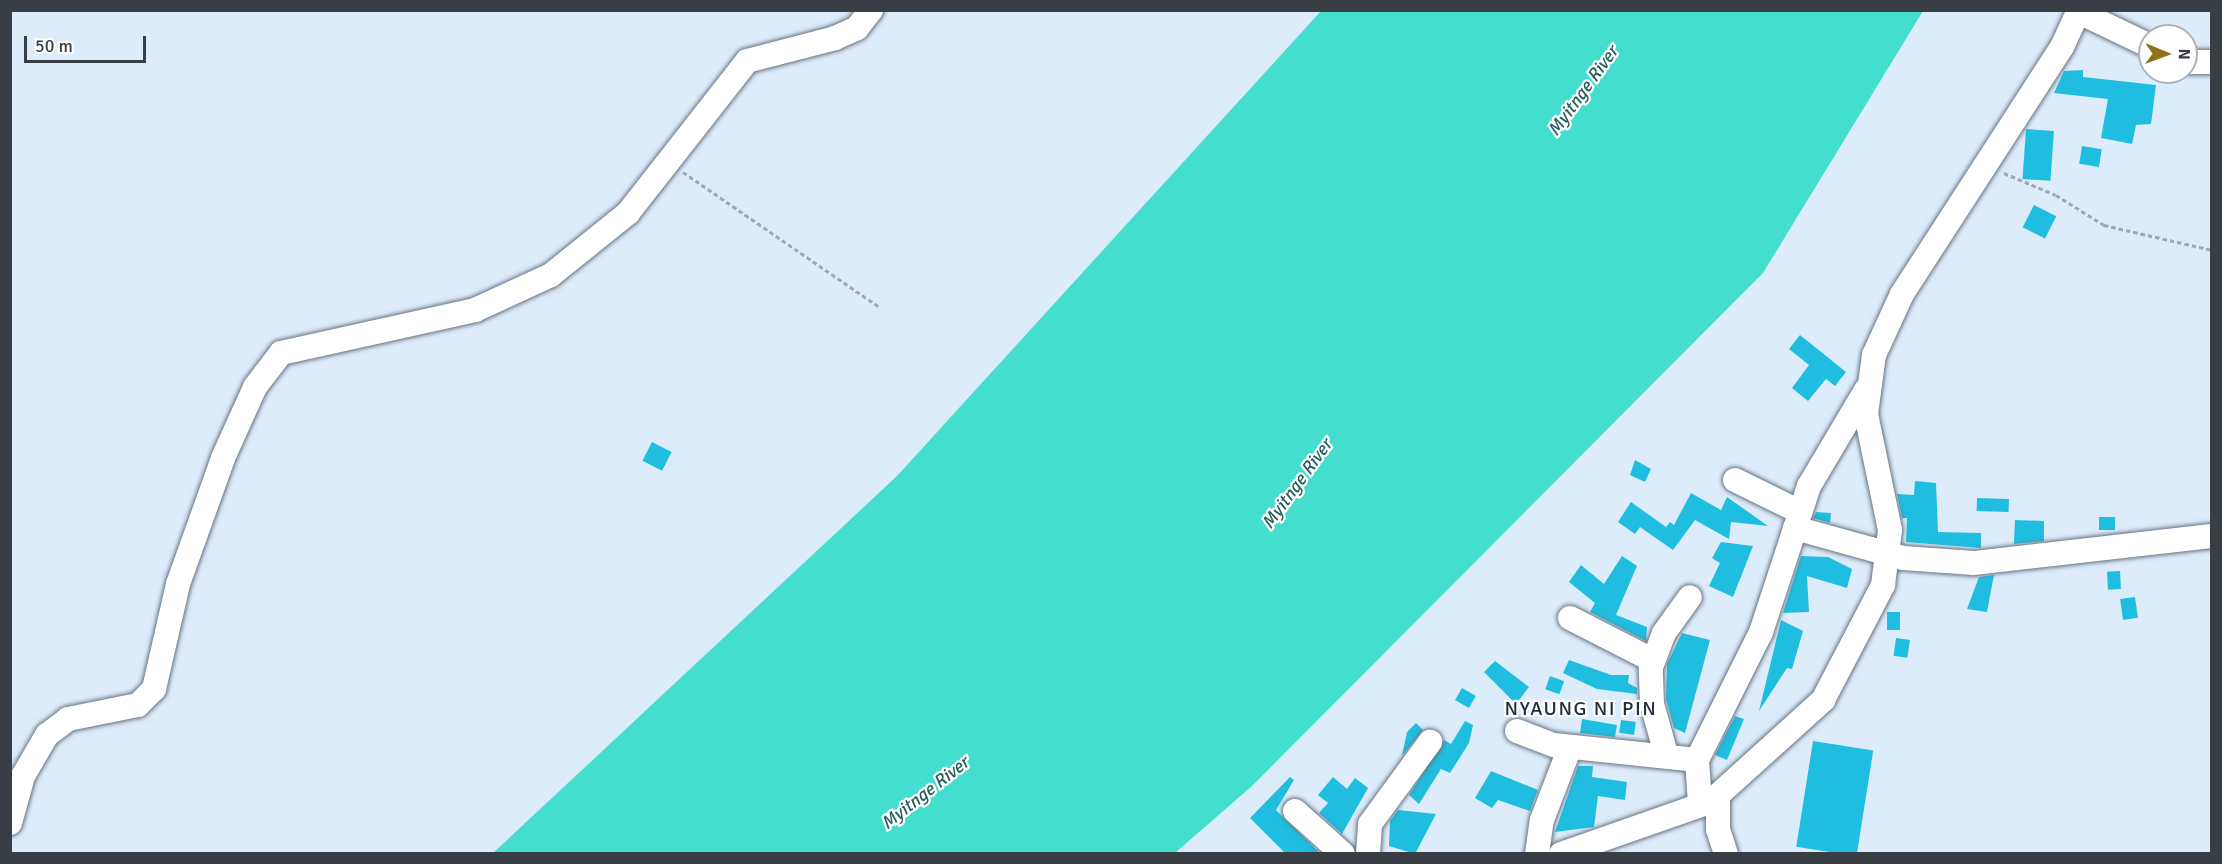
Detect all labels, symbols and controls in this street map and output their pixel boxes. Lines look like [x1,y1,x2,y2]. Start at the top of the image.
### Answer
scale bar [27,24,148,62]
north arrow [2138,24,2198,84]
text: 50 m [35,35,73,57]
water label: Myitnge River [1543,42,1623,140]
text: N [2174,49,2194,60]
water label: Myitnge River [1257,435,1337,533]
district label: NYAUNG NI PIN [1505,696,1657,720]
water label: Myitnge River [877,752,973,834]

